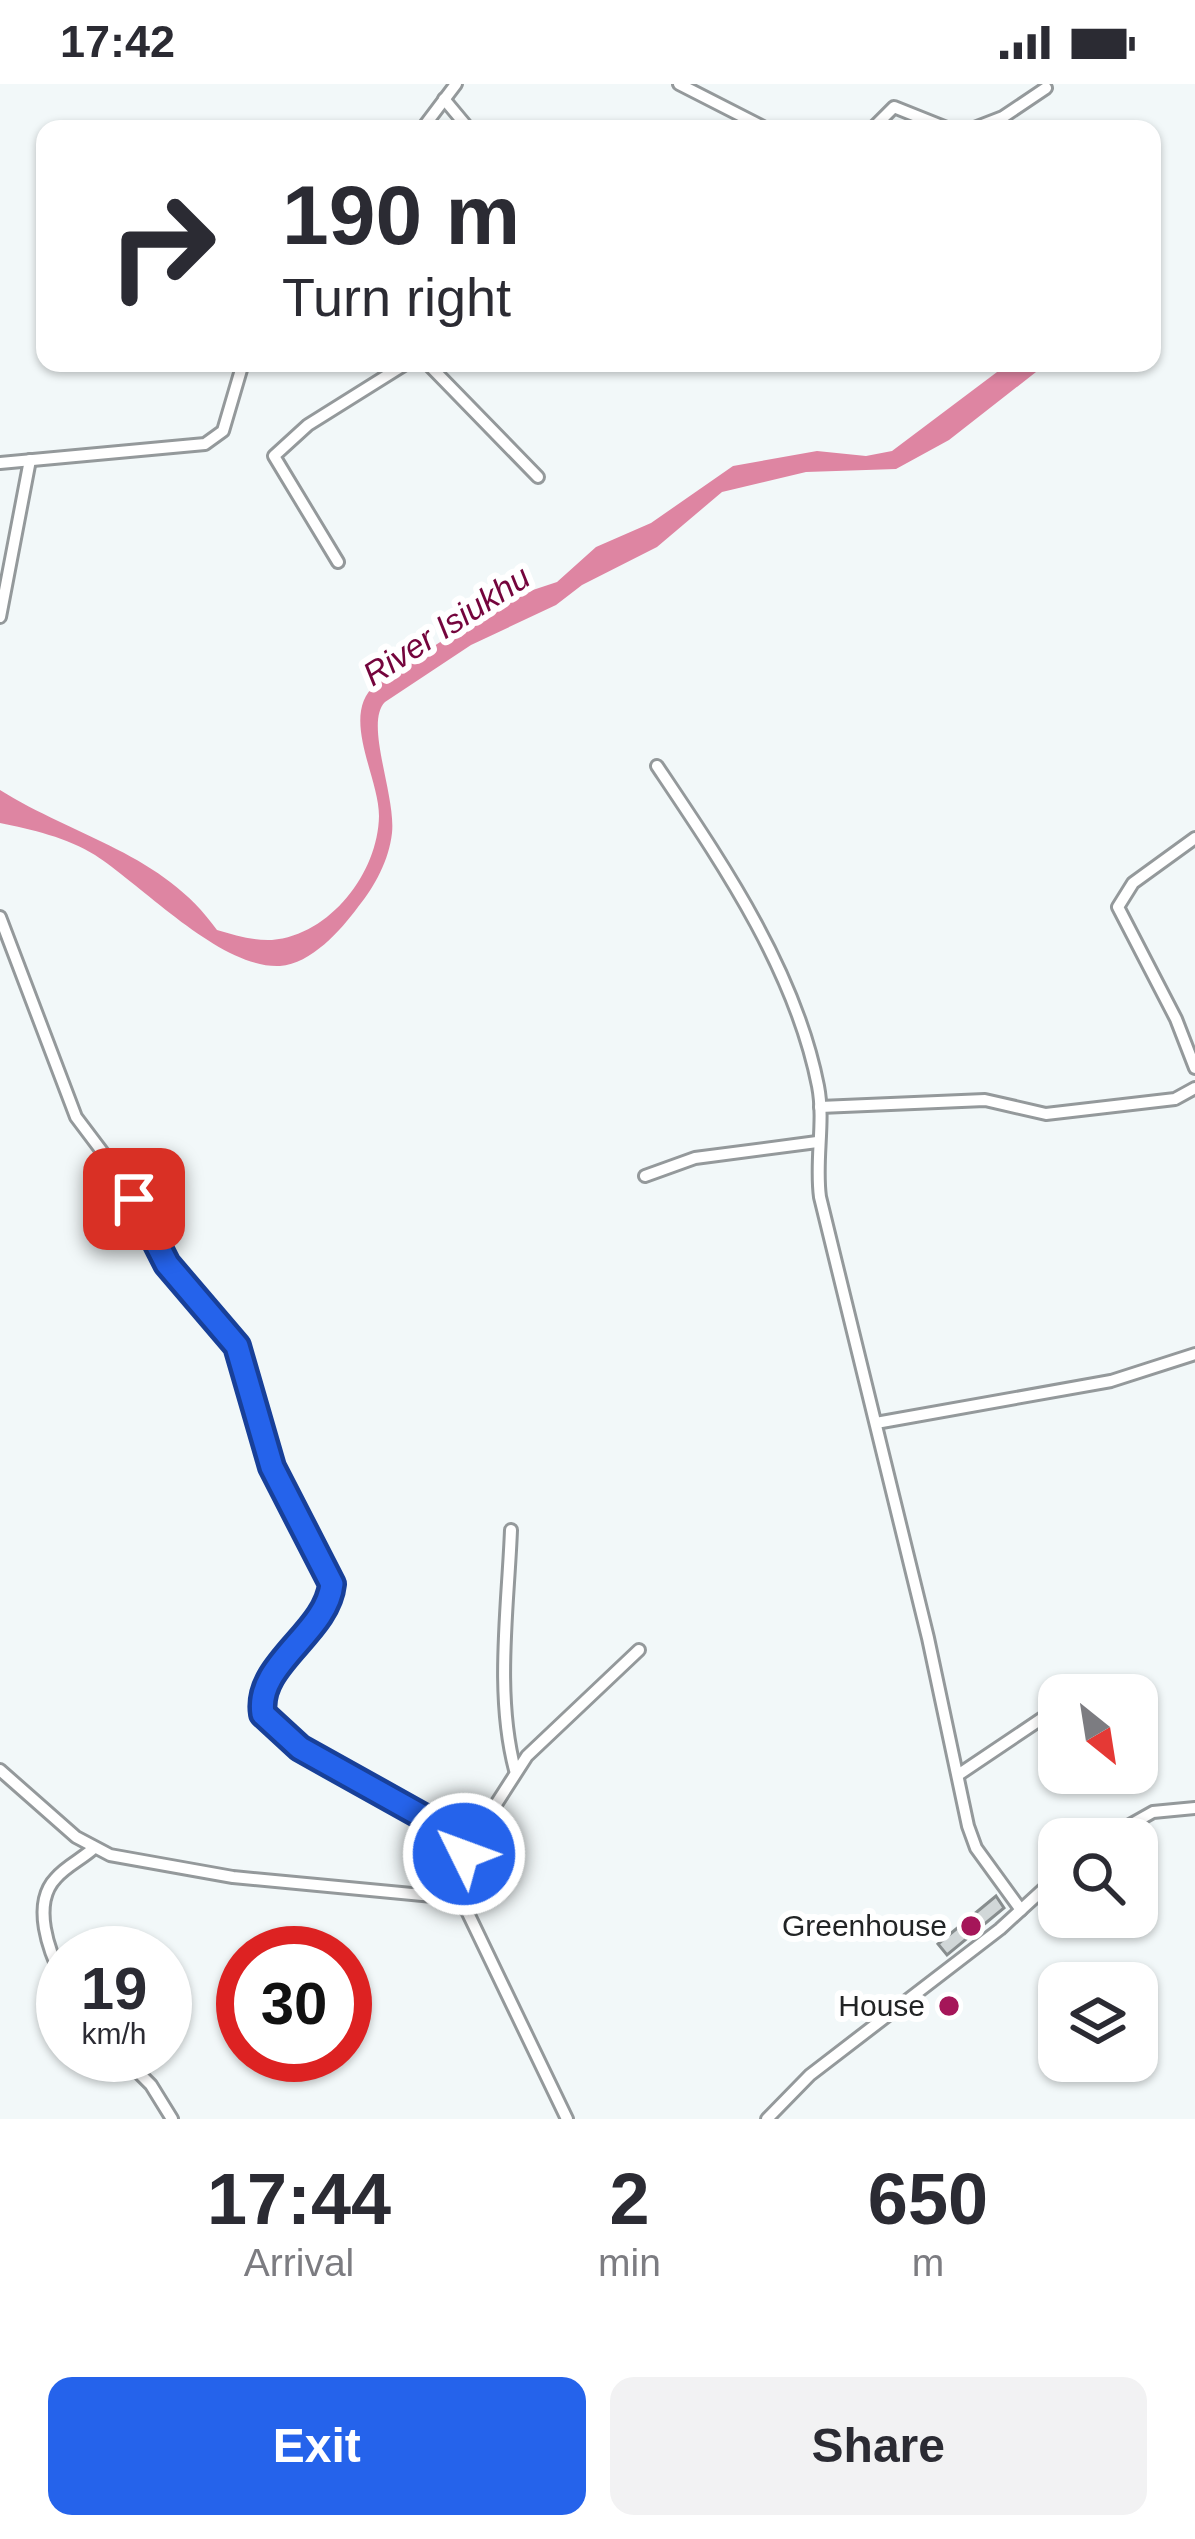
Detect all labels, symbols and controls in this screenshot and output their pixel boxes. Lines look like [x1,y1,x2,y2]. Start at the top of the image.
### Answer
text: 17:42 [60,16,175,67]
icon: right [84,168,240,324]
text: 190 m [282,168,520,262]
text: Turn right [282,267,511,327]
water label: River Isiukhu [356,558,536,693]
pin [83,1148,185,1250]
icon: arrive [101,1166,167,1232]
north arrow [1038,1674,1158,1794]
map controls [1038,1674,1158,2082]
position arrow [401,1791,527,1917]
button: search [1038,1818,1158,1938]
place label: Greenhouse [782,1909,947,1942]
marker: Greenhouse [958,1913,984,1939]
speed limit sign: 30 [216,1926,372,2082]
text: 19 [81,1955,147,2022]
button: layers [1038,1962,1158,2082]
place label: House [838,1989,925,2022]
marker: House [936,1993,962,2019]
text: km/h [81,2017,147,2050]
text: 17:44 [207,2159,391,2239]
text: 2 [609,2159,650,2239]
text: 650 [868,2159,988,2239]
text: Arrival [244,2241,354,2284]
text: min [598,2241,661,2284]
text: m [912,2241,944,2284]
button: Exit [48,2377,586,2515]
button: Share [610,2377,1147,2515]

